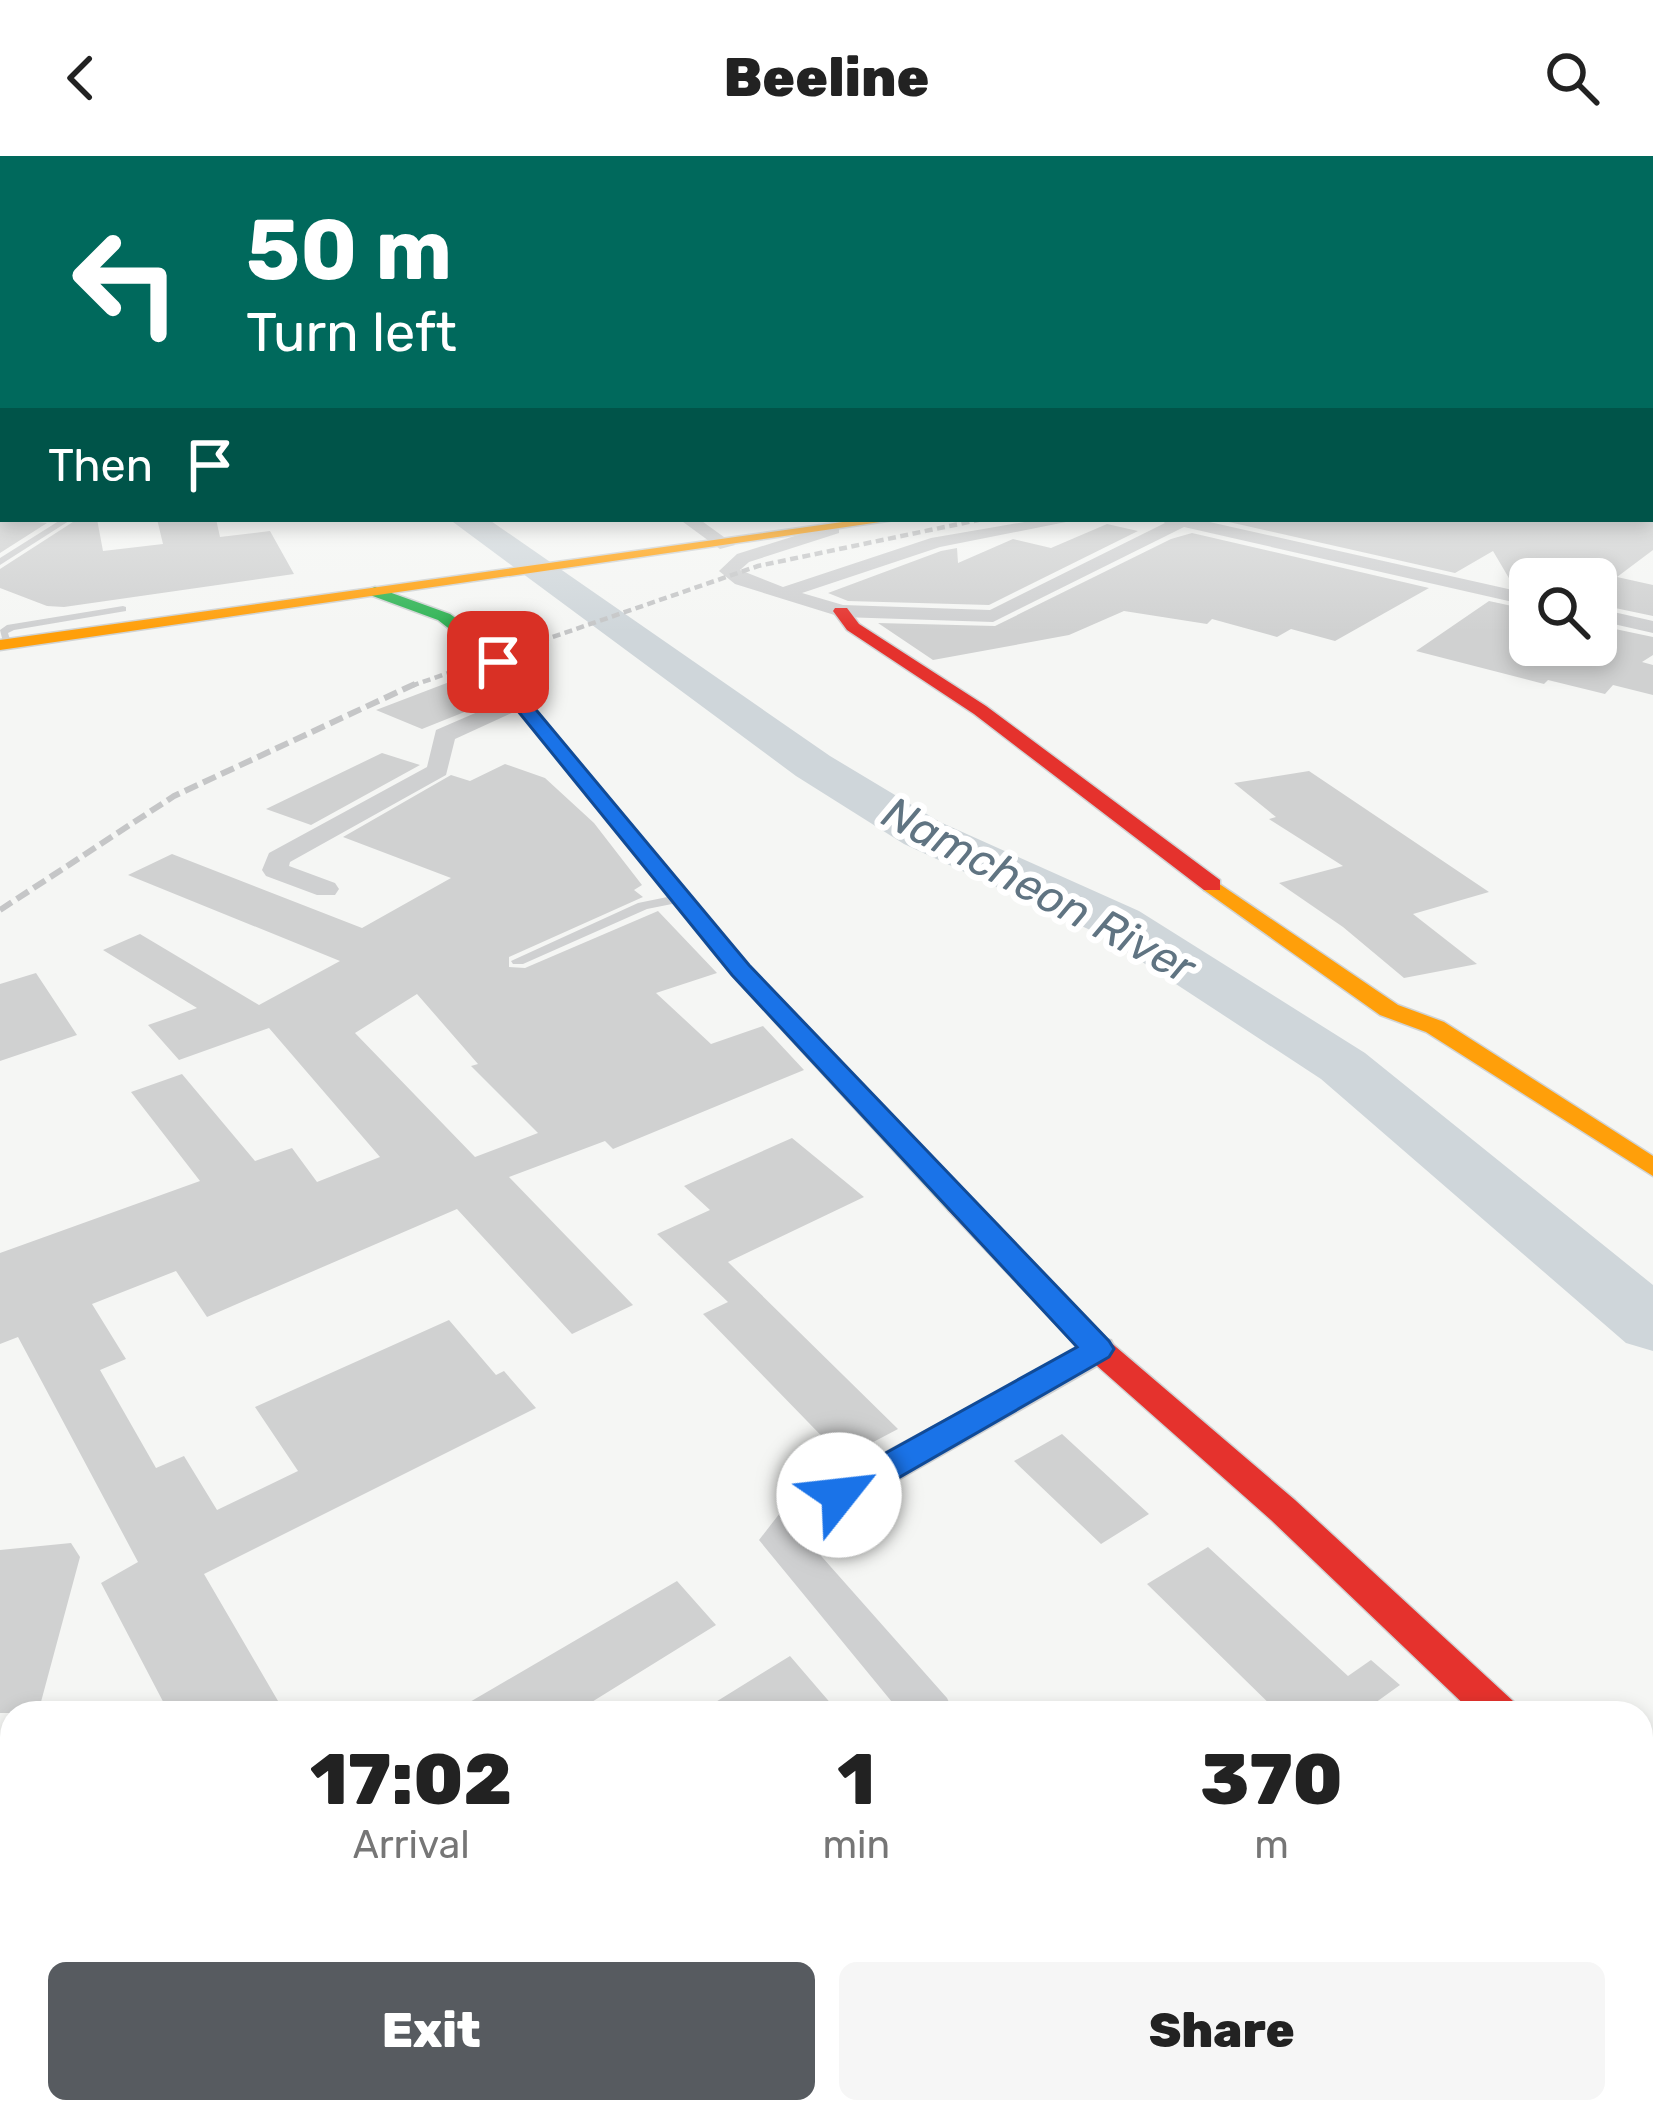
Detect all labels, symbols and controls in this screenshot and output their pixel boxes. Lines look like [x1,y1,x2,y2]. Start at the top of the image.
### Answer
icon: back [48,45,114,111]
icon: search [1539,45,1605,111]
text: Beeline [724,46,929,110]
text: 50 m [246,200,452,300]
icon: left [48,204,204,360]
text: Turn left [246,301,457,365]
icon: arrive [177,432,243,498]
text: Then [48,439,153,492]
map controls [1509,558,1617,666]
button: search [1509,558,1617,666]
pin [447,611,549,713]
icon: arrive [465,629,531,695]
water label: Namcheon River [874,785,1206,995]
position arrow [776,1432,902,1558]
text: 17:02 [310,1737,512,1822]
text: 1 [837,1737,875,1822]
text: 370 [1200,1737,1343,1822]
text: Arrival [353,1822,470,1868]
text: min [822,1822,890,1868]
text: m [1254,1822,1289,1868]
button: Exit [48,1962,815,2100]
button: Share [839,1962,1605,2100]

